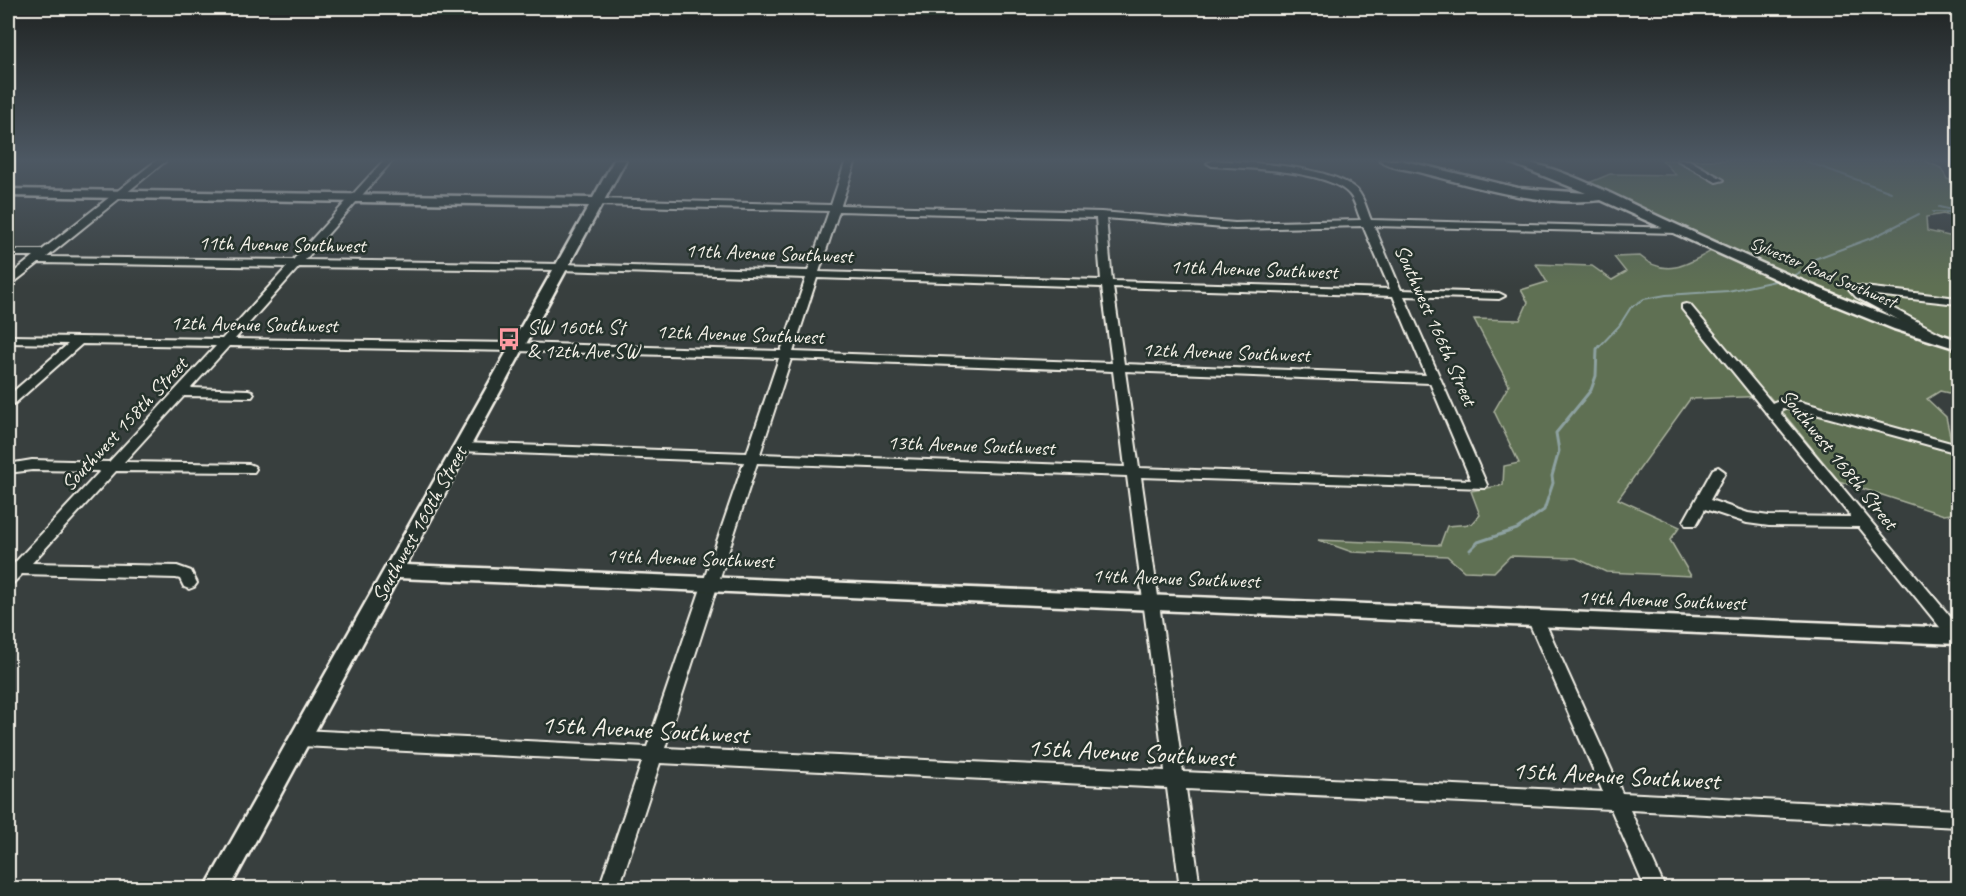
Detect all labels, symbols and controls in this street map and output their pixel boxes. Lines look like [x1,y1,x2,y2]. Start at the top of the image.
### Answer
street label: 11th Avenue Southwest [198,230,368,258]
street label: Sylvester Road Southwest [1747,231,1902,314]
street label: 11th Avenue Southwest [685,237,855,269]
street label: Southwest 166th Street [1389,240,1484,412]
street label: 11th Avenue Southwest [1170,253,1340,285]
street label: 12th Avenue Southwest [170,310,340,338]
place label: SW 160th St & 12th Ave SW [527,314,641,364]
street label: 12th Avenue Southwest [656,318,826,350]
bus stop icon: SW 160th St & 12th Ave SW [496,326,522,352]
street label: 12th Avenue Southwest [1142,336,1312,368]
street label: Southwest 158th Street [55,350,194,496]
street label: Southwest 168th Street [1774,383,1905,536]
street label: 13th Avenue Southwest [887,429,1057,461]
street label: Southwest 160th Street [366,440,473,606]
street label: 14th Avenue Southwest [606,542,776,574]
street label: 14th Avenue Southwest [1092,562,1262,594]
street label: 14th Avenue Southwest [1578,584,1748,616]
street label: 15th Avenue Southwest [541,708,752,752]
street label: 15th Avenue Southwest [1027,731,1238,775]
street label: 15th Avenue Southwest [1512,754,1723,798]

